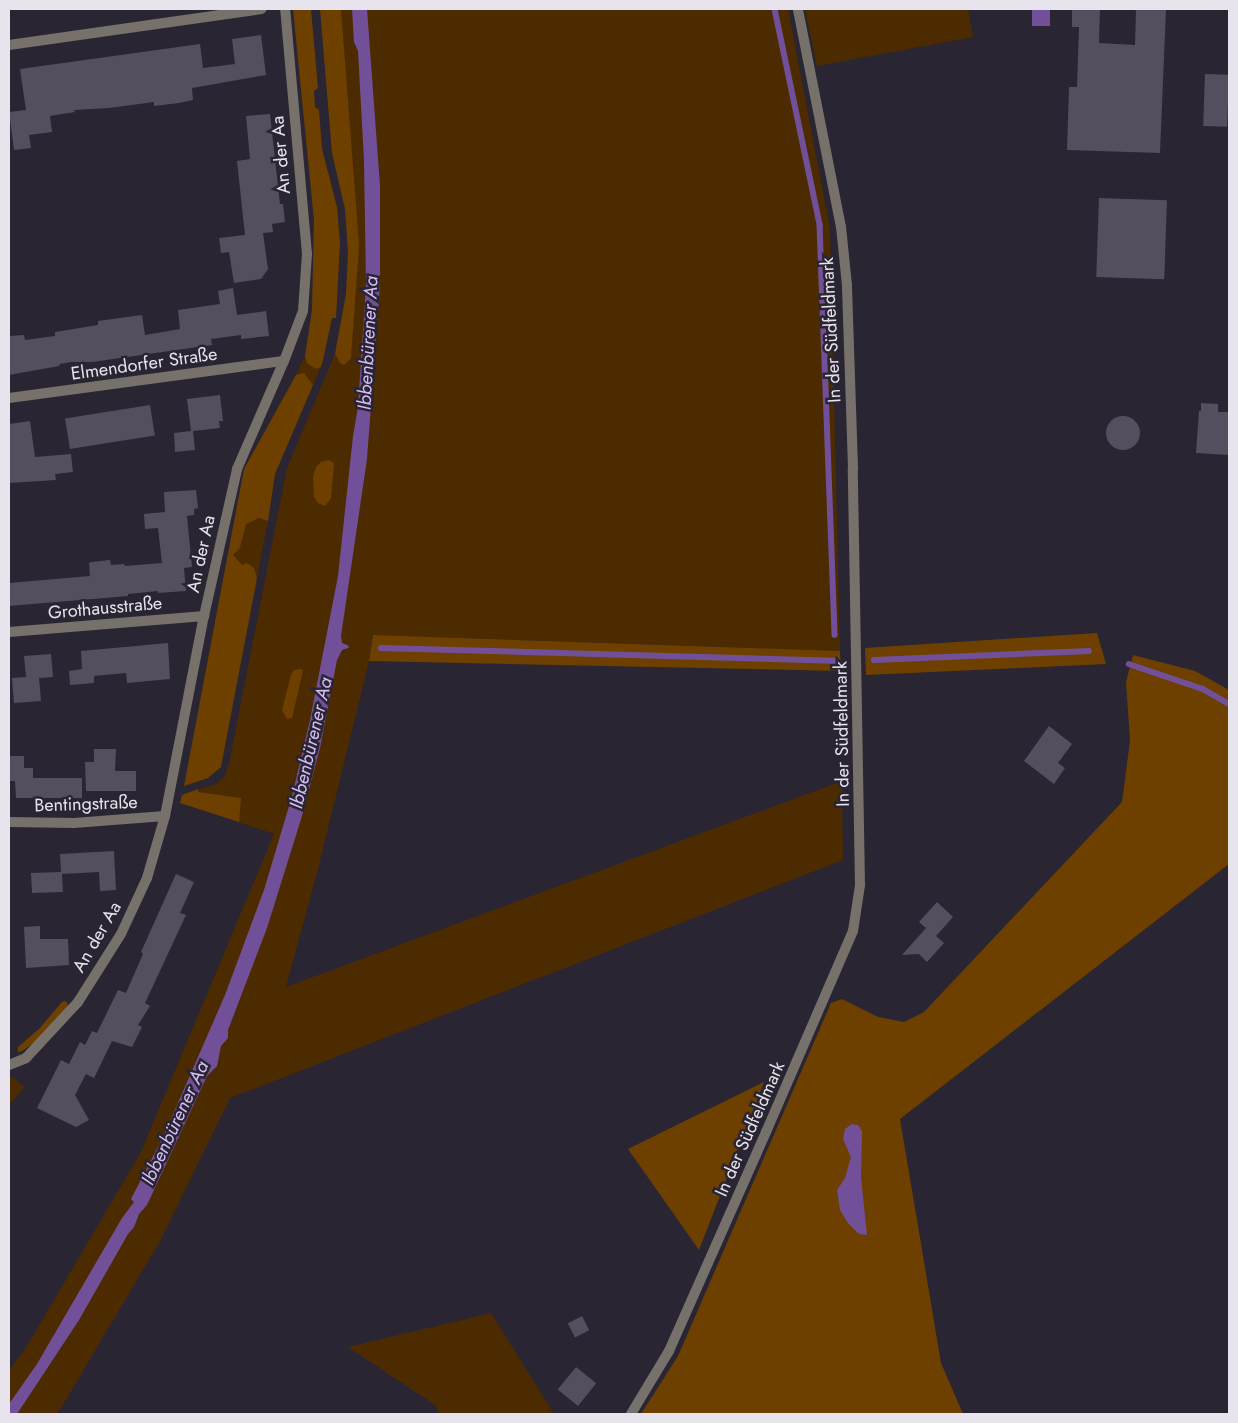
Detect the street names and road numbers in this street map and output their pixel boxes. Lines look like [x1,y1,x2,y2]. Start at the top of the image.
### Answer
street label: An der Aa [267,115,295,195]
street label: In der Südfeldmark [816,257,846,403]
street label: Elmendorfer Straße [69,343,219,385]
street label: An der Aa [182,513,220,595]
street label: Grothausstraße [47,592,163,624]
street label: In der Südfeldmark [830,661,854,807]
street label: Bentingstraße [34,791,138,817]
street label: An der Aa [68,898,126,976]
street label: In der Südfeldmark [711,1058,789,1200]

